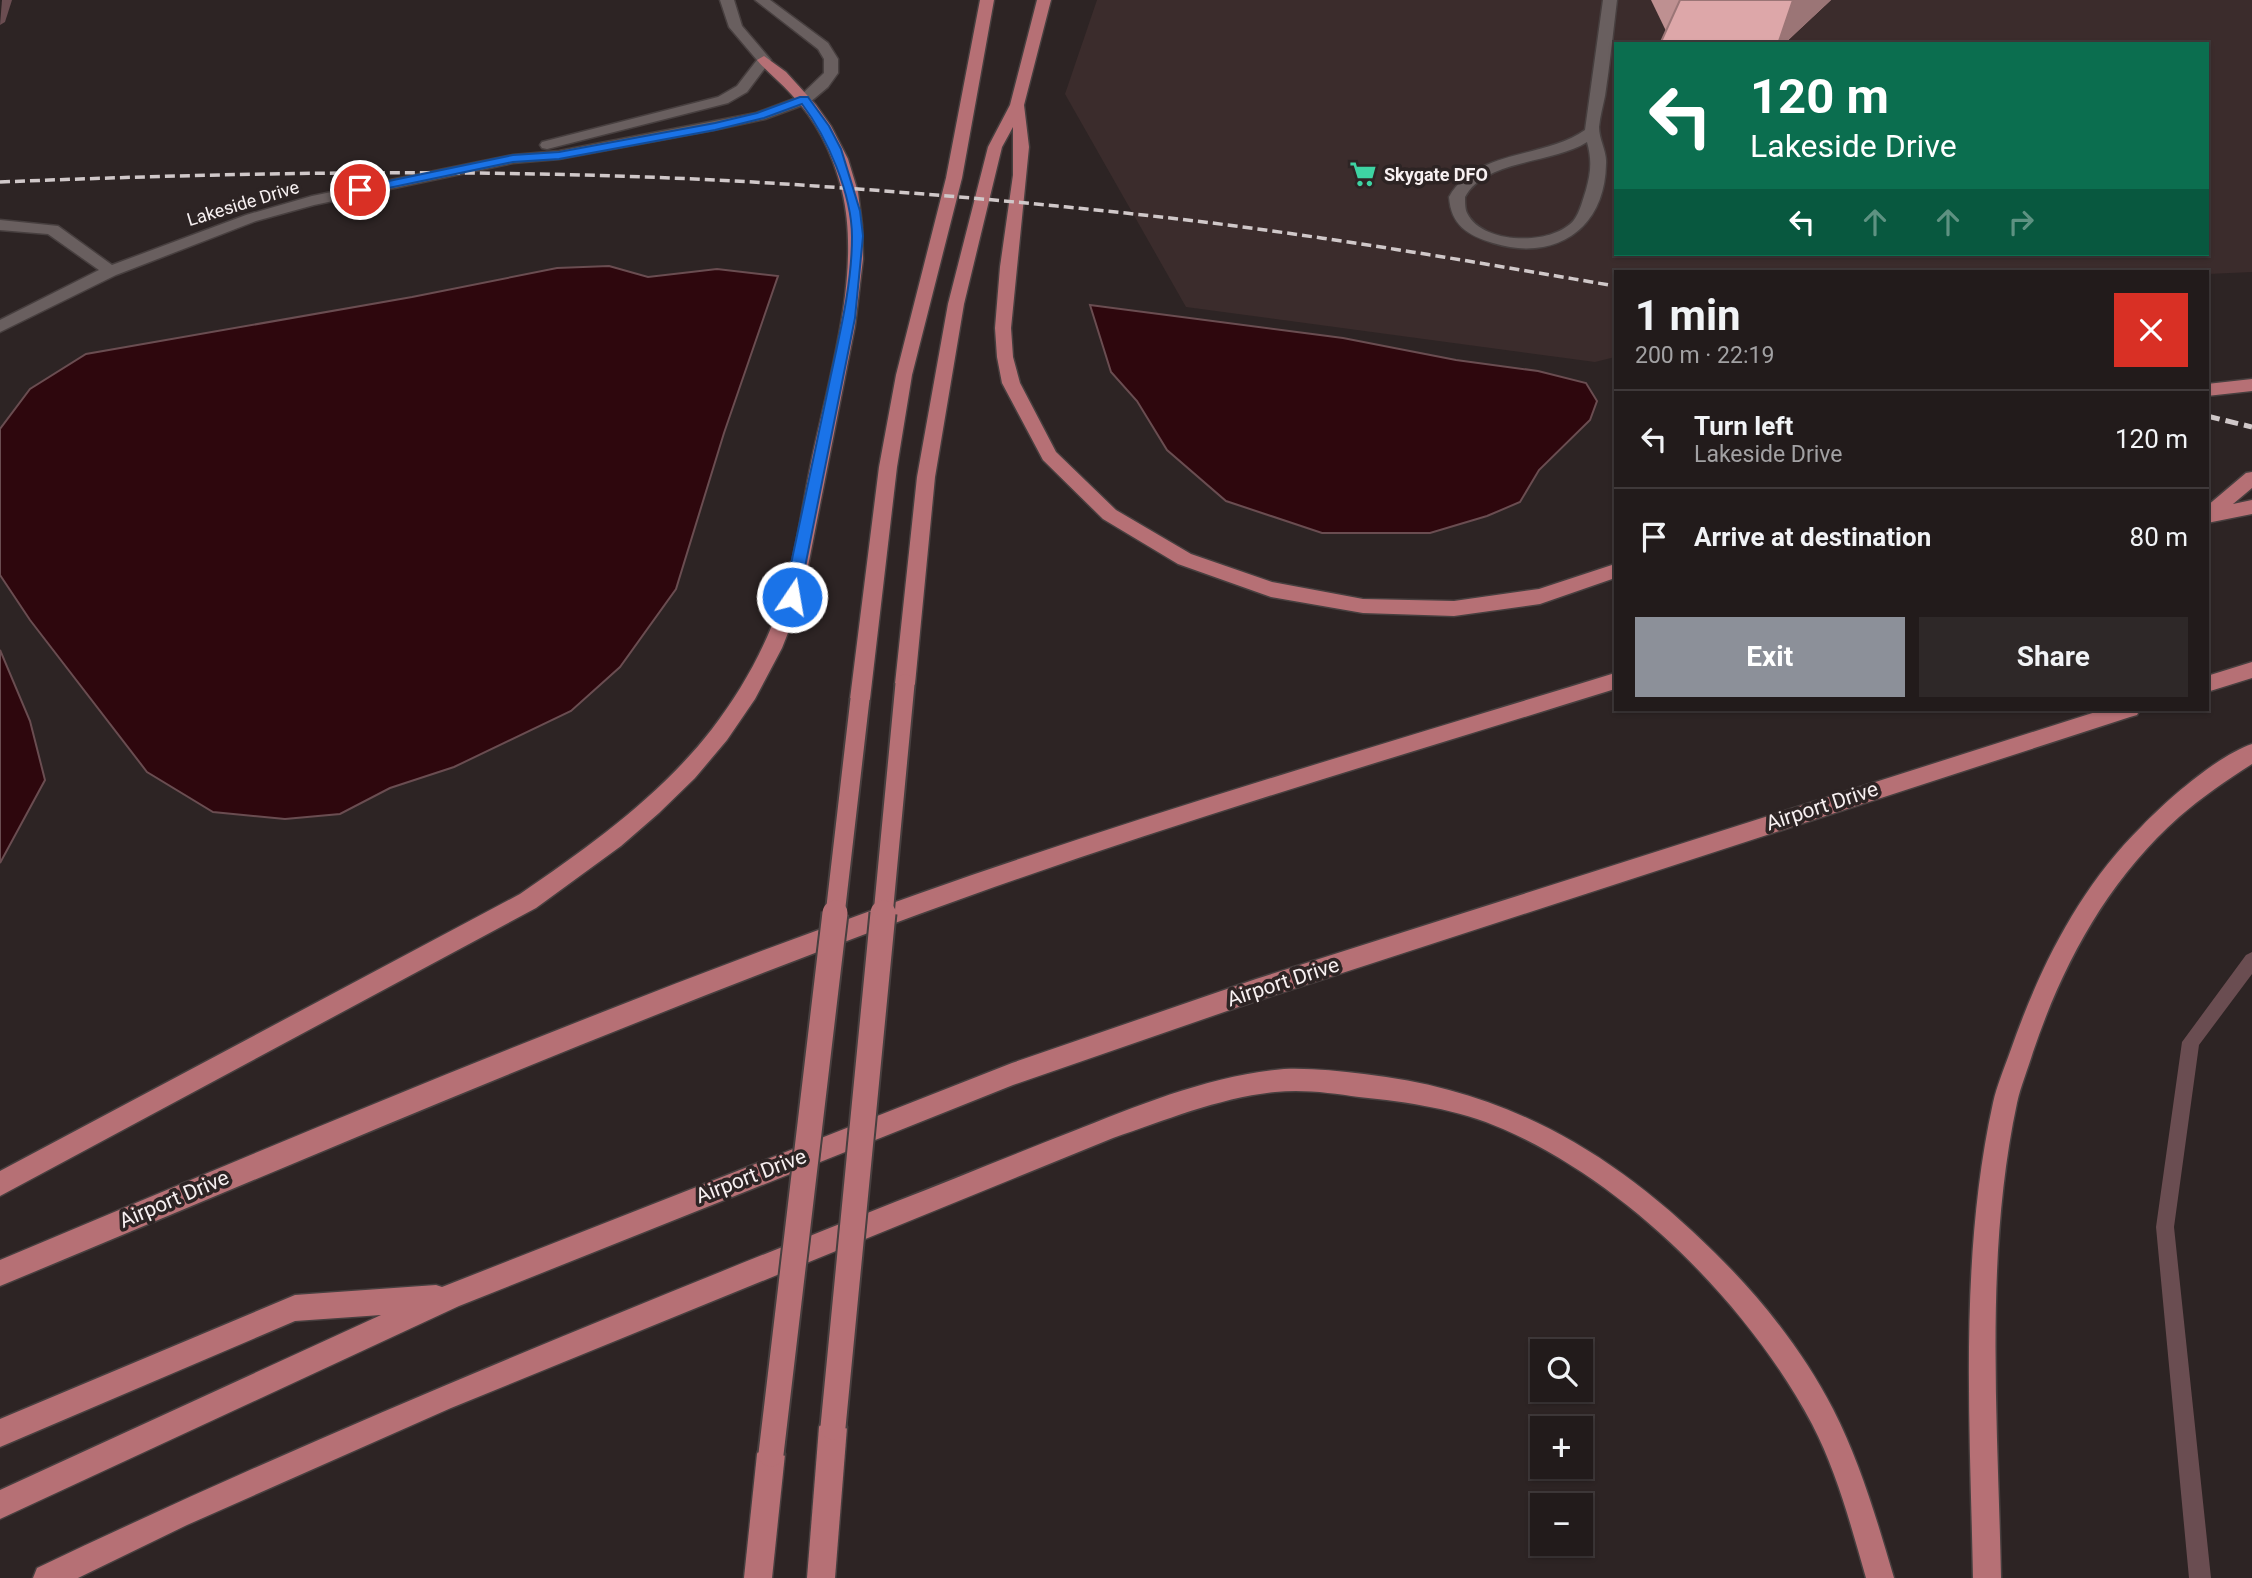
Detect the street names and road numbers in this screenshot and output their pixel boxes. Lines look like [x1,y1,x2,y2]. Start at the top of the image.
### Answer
street label: Lakeside Drive [184,176,302,230]
street label: Airport Drive [1763,777,1881,835]
street label: Airport Drive [1224,953,1342,1011]
street label: Airport Drive [692,1144,810,1208]
street label: Airport Drive [116,1165,232,1233]

